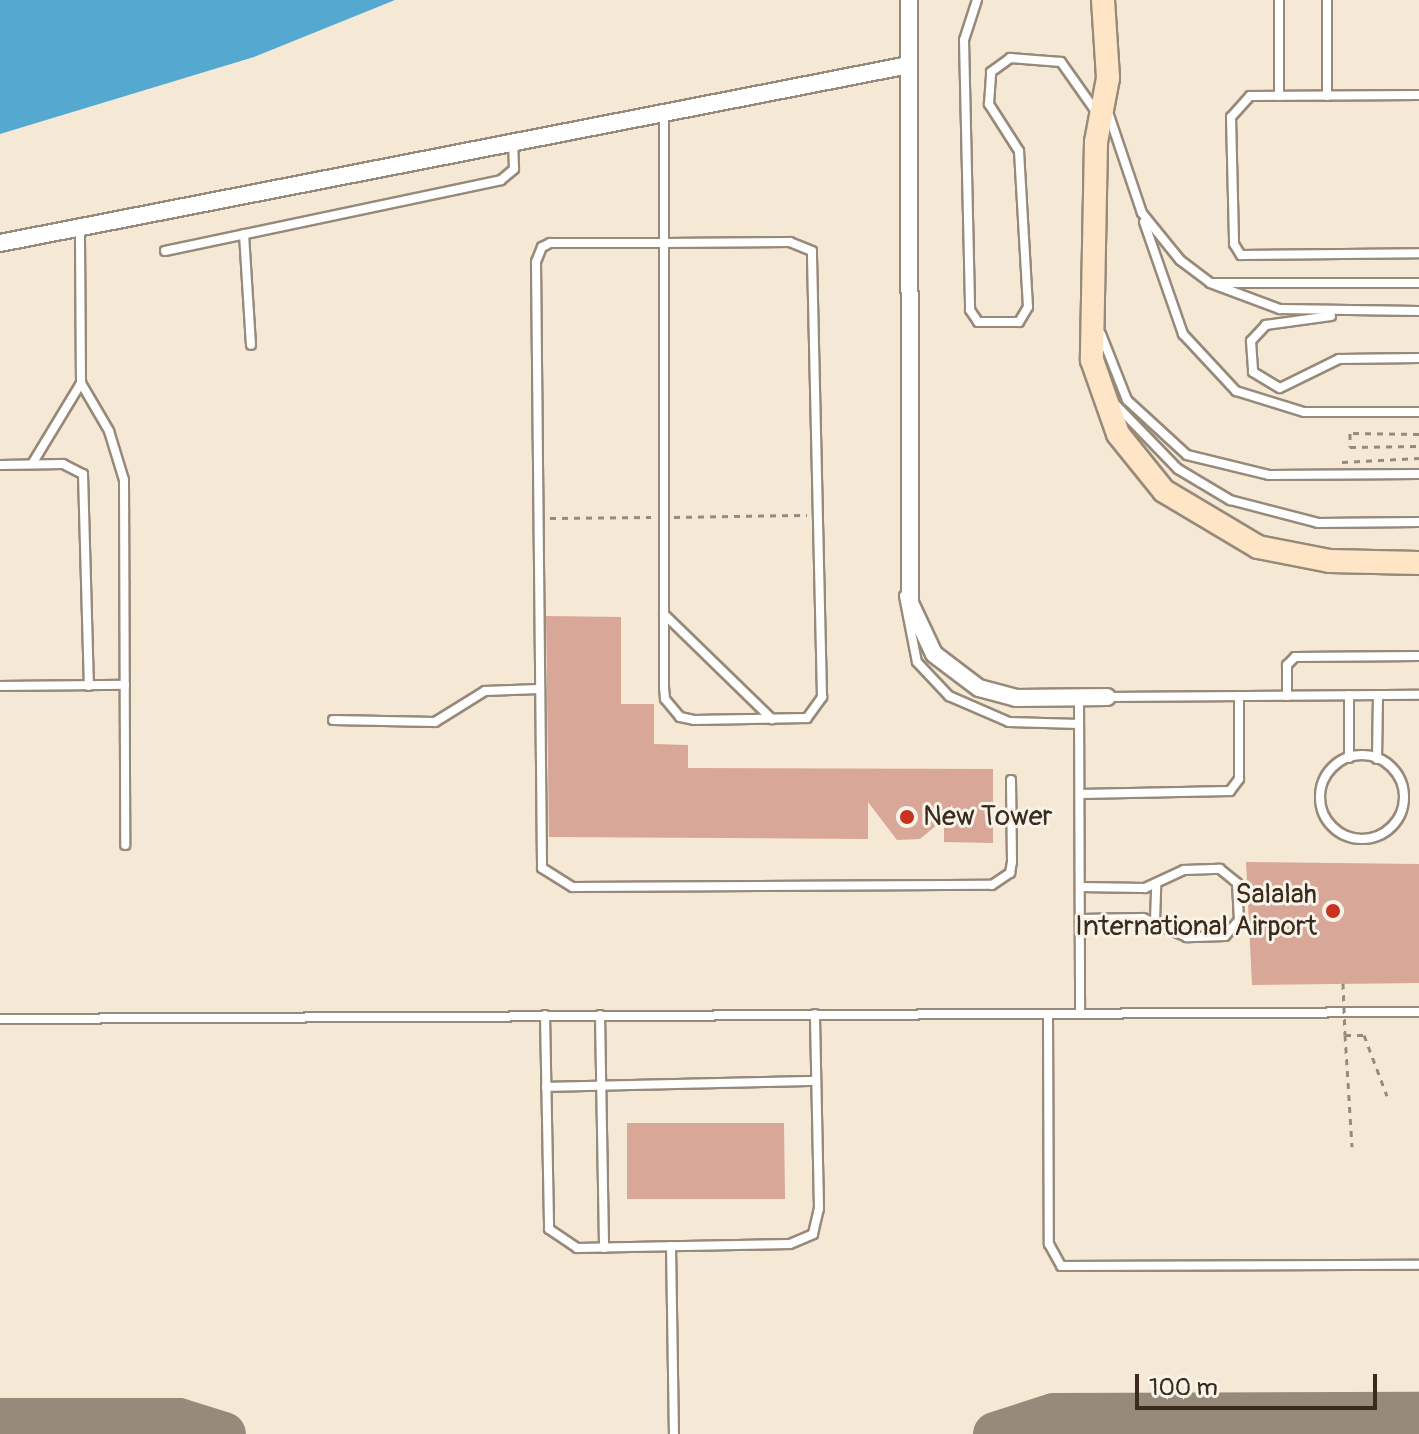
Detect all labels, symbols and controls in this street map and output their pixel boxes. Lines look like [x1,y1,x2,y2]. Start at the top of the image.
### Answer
place label: New Tower [923,800,1052,834]
marker: New Tower [898,808,916,826]
place label: Salalah International Airport [1075,878,1317,944]
marker: Salalah International Airport [1324,902,1342,920]
scale bar [1139,1358,1381,1408]
text: 100 m [1149,1373,1218,1402]

